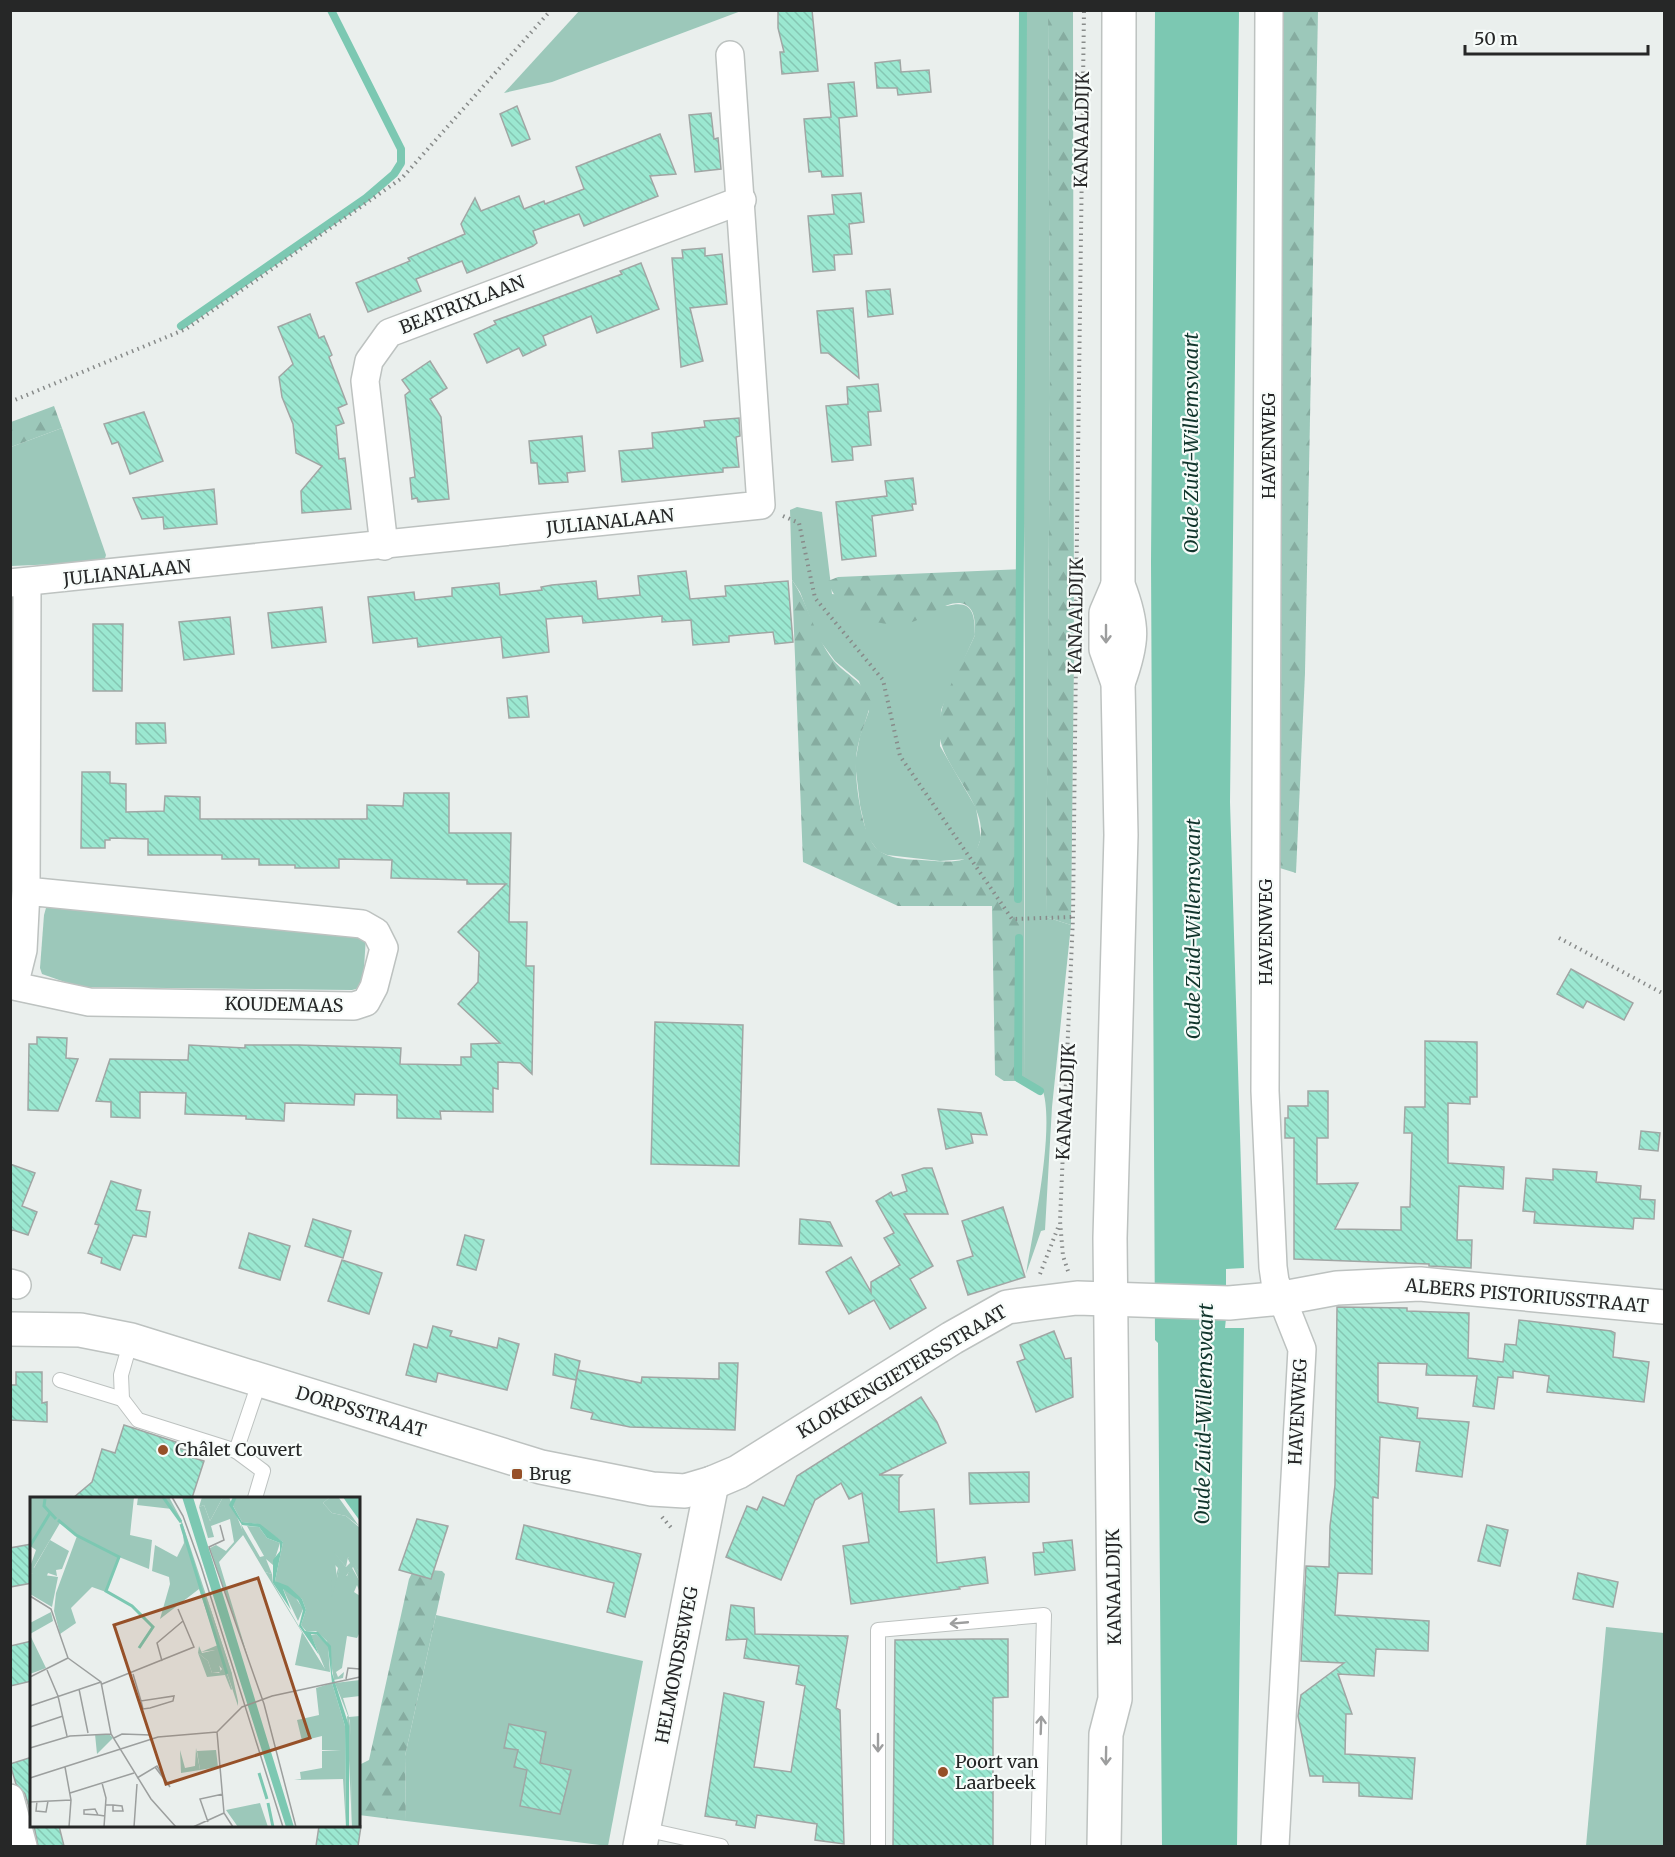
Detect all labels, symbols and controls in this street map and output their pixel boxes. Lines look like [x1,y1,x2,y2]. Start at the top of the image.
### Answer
scale bar [1465,18,1648,56]
text: 50 m [1474,27,1518,50]
street label: KANAALDIJK [1069,72,1094,188]
street label: BEATRIXLAAN [396,270,528,339]
water label: Oude Zuid-Willemsvaart [1178,332,1203,554]
street label: HAVENWEG [1257,393,1280,499]
street label: JULIANALAAN [544,503,675,540]
street label: JULIANALAAN [61,554,192,591]
street label: KANAALDIJK [1063,558,1088,674]
one-way arrow [1100,623,1112,643]
water label: Oude Zuid-Willemsvaart [1180,818,1205,1040]
street label: HAVENWEG [1254,879,1277,985]
street label: KOUDEMAAS [224,992,344,1017]
street label: KANAALDIJK [1051,1043,1080,1161]
street label: ALBERS PISTORIUSSTRAAT [1403,1273,1650,1318]
street label: KLOKKENGIETERSSTRAAT [793,1300,1011,1443]
water label: Oude Zuid-Willemsvaart [1189,1303,1218,1525]
street label: HAVENWEG [1283,1358,1312,1466]
street label: DORPSSTRAAT [293,1381,430,1442]
place label: Châlet Couvert [175,1438,302,1461]
marker: Châlet Couvert [156,1443,170,1457]
place label: Brug [529,1462,571,1485]
marker: Brug [510,1467,524,1481]
inset map [30,1497,360,1827]
street label: KANAALDIJK [1101,1529,1126,1645]
street label: HELMONDSEWEG [650,1584,703,1745]
one-way arrow [950,1617,970,1628]
one-way arrow [1036,1716,1047,1736]
one-way arrow [872,1732,884,1752]
one-way arrow [1100,1746,1111,1766]
place label: Poort van Laarbeek [955,1750,1039,1794]
marker: Poort van Laarbeek [936,1765,950,1779]

